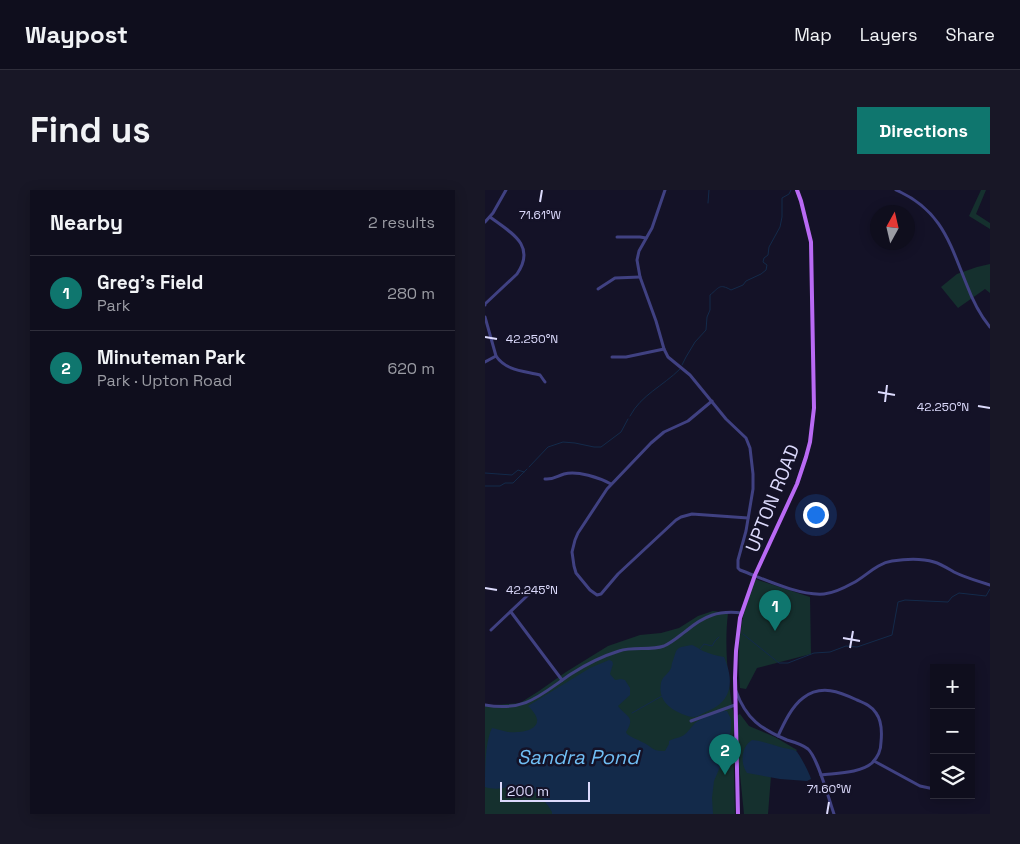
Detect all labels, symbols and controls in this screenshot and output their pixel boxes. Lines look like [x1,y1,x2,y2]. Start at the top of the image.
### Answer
text: Waypost [25,19,128,50]
text: Map [794,23,832,46]
text: Layers [860,23,917,46]
text: Share [945,23,995,46]
button: Directions [857,107,990,154]
text: Find us [30,108,151,152]
north arrow [870,205,915,250]
text: 71.61°W [519,207,561,223]
text: Nearby [50,209,123,236]
text: 2 results [368,212,435,233]
text: Greg's Field [97,270,203,295]
text: 1 [62,283,70,304]
text: 280 m [387,283,435,304]
text: Park [97,295,130,316]
text: 42.250°N [506,331,558,347]
text: Minuteman Park [97,345,246,370]
text: 2 [61,358,71,379]
text: 620 m [387,358,435,379]
text: Park · Upton Road [97,370,232,391]
text: 42.250°N [917,399,969,415]
street label: UPTON ROAD [740,441,805,556]
your location [803,502,829,528]
text: 42.245°N [506,582,558,598]
pin: 1 [759,590,791,631]
map controls [930,664,975,799]
button: + [930,664,975,709]
button: − [930,709,975,754]
pin: 2 [709,734,741,775]
water label: Sandra Pond [517,744,641,770]
button: layers [930,754,975,799]
scale bar [500,779,590,802]
text: 71.60°W [807,781,852,797]
text: 200 m [507,782,549,800]

